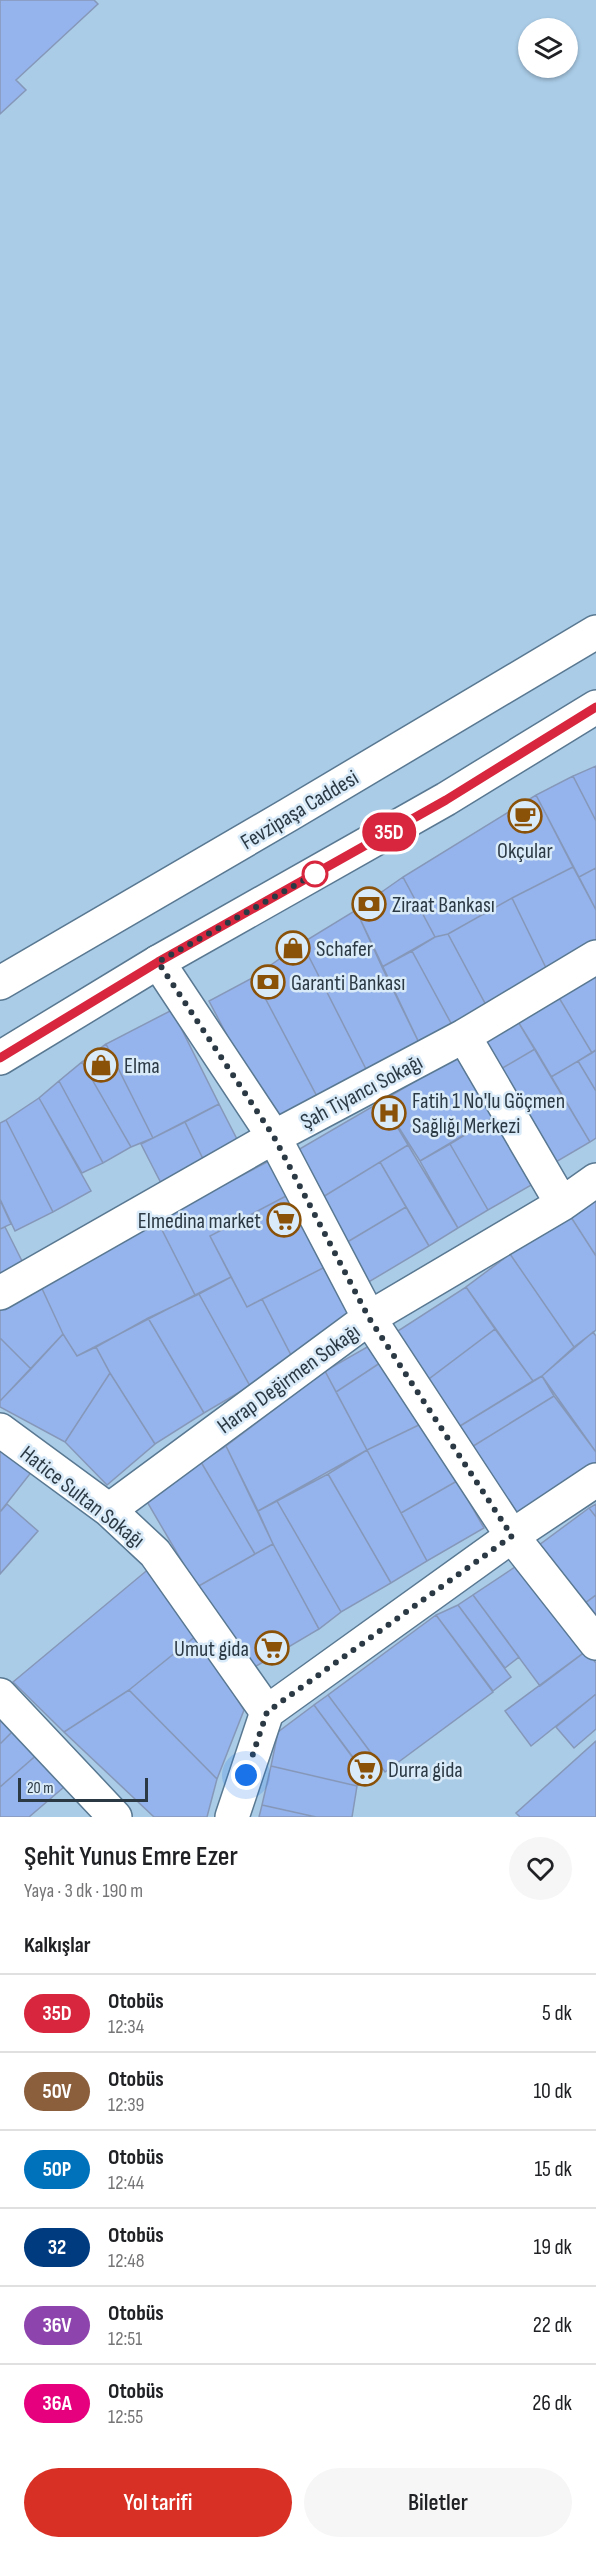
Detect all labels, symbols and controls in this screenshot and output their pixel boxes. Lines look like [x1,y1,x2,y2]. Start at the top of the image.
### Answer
map controls [518,18,578,78]
button: layers [518,18,578,78]
street label: Fevzipaşa Caddesi [236,765,364,856]
cafe icon: Okçular [507,798,543,834]
line badge: 35D [354,812,424,852]
text: 35D [374,820,404,845]
place label: Okçular [497,838,553,865]
unlabelled marker [302,861,328,887]
bank icon: Ziraat Bankası [351,886,387,922]
place label: Ziraat Bankası [392,892,495,919]
shop icon: Schafer [275,930,311,966]
place label: Schafer [316,936,373,963]
bank icon: Garanti Bankası [250,964,286,1000]
place label: Garanti Bankası [291,970,405,997]
shop icon: Elma [83,1047,119,1083]
street label: Şah Tiyancı Sokağı [296,1049,427,1136]
place label: Elma [124,1053,160,1080]
place label: Fatih 1 No'lu Göçmen Sağlığı Merkezi [412,1088,565,1140]
hospital icon: Fatih 1 No'lu Göçmen Sağlığı Merkezi [371,1095,407,1131]
supermarket icon: Elmedina market [266,1202,302,1238]
place label: Elmedina market [138,1208,261,1235]
street label: Harap Değirmen Sokağı [212,1318,365,1440]
street label: Hatice Sultan Sokağı [14,1440,150,1554]
supermarket icon: Umut gida [254,1630,290,1666]
place label: Umut gida [174,1636,249,1663]
supermarket icon: Durra gida [347,1751,383,1787]
place label: Durra gida [388,1757,463,1784]
your location [231,1760,261,1790]
scale bar [18,1775,148,1802]
text: 20 m [27,1779,54,1798]
button: heart [509,1837,572,1900]
text: Şehit Yunus Emre Ezer [24,1840,238,1873]
text: Yaya · 3 dk · 190 m [24,1879,143,1903]
text: Kalkışlar [24,1932,91,1959]
text: Otobüs [108,1988,164,2015]
text: 5 dk [542,2000,572,2027]
text: 35D [42,2001,72,2026]
text: 12:34 [108,2015,144,2039]
text: Otobüs [108,2066,164,2093]
text: 10 dk [533,2078,572,2105]
text: 50V [42,2079,72,2104]
text: 12:39 [108,2093,144,2117]
text: Otobüs [108,2144,164,2171]
text: 15 dk [534,2156,572,2183]
text: 50P [43,2157,71,2182]
text: 12:44 [108,2171,144,2195]
text: Otobüs [108,2222,164,2249]
text: 19 dk [533,2234,572,2261]
text: 32 [48,2235,66,2260]
text: 12:48 [108,2249,144,2273]
text: Otobüs [108,2300,164,2327]
text: 22 dk [533,2312,572,2339]
text: 36V [42,2313,72,2338]
text: 12:51 [108,2327,142,2351]
text: Otobüs [108,2378,164,2405]
text: 26 dk [532,2390,572,2417]
text: 36A [42,2391,72,2416]
text: 12:55 [108,2405,143,2429]
button: Yol tarifi [24,2468,292,2537]
button: Biletler [304,2468,572,2537]

